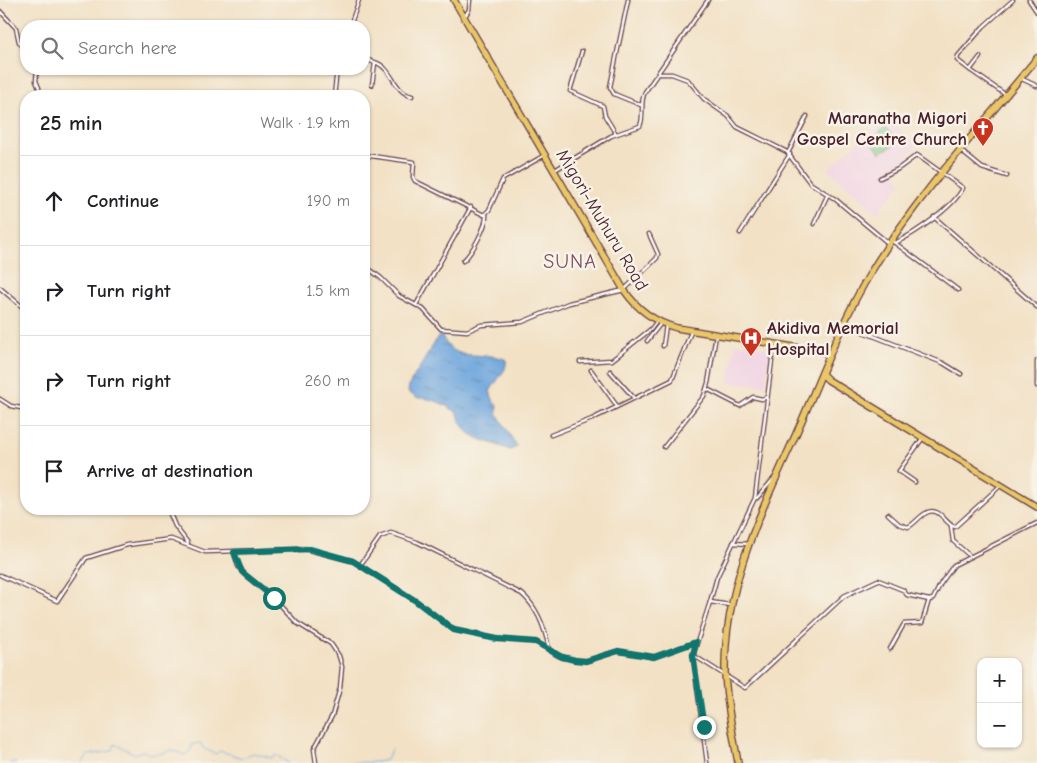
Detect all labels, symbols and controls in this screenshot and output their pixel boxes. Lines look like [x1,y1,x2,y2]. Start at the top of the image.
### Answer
search box [20,20,370,75]
icon: search [38,34,66,62]
text: Search here [78,37,177,59]
place label: Maranatha Migori Gospel Centre Church [797,108,967,150]
text: 25 min [40,111,102,135]
text: Walk · 1.9 km [261,114,350,132]
church icon: Maranatha Migori Gospel Centre Church [971,116,995,147]
street label: Migori-Muhuru Road [552,146,652,294]
icon: ahead [40,187,68,215]
text: Continue [87,190,159,212]
text: 190 m [307,192,350,210]
district label: SUNA [543,250,597,273]
icon: right [40,277,68,305]
text: Turn right [87,280,171,302]
text: 1.5 km [306,282,350,300]
place label: Akidiva Memorial Hospital [767,318,899,360]
hospital icon: Akidiva Memorial Hospital [739,326,763,357]
icon: right [40,367,68,395]
text: Turn right [87,370,171,392]
text: 260 m [305,372,350,390]
icon: arrive [40,457,68,485]
text: Arrive at destination [87,460,253,482]
route start [263,587,286,610]
map controls [977,658,1022,748]
button: + [977,658,1022,703]
button: − [977,703,1022,748]
route end [693,716,716,739]

